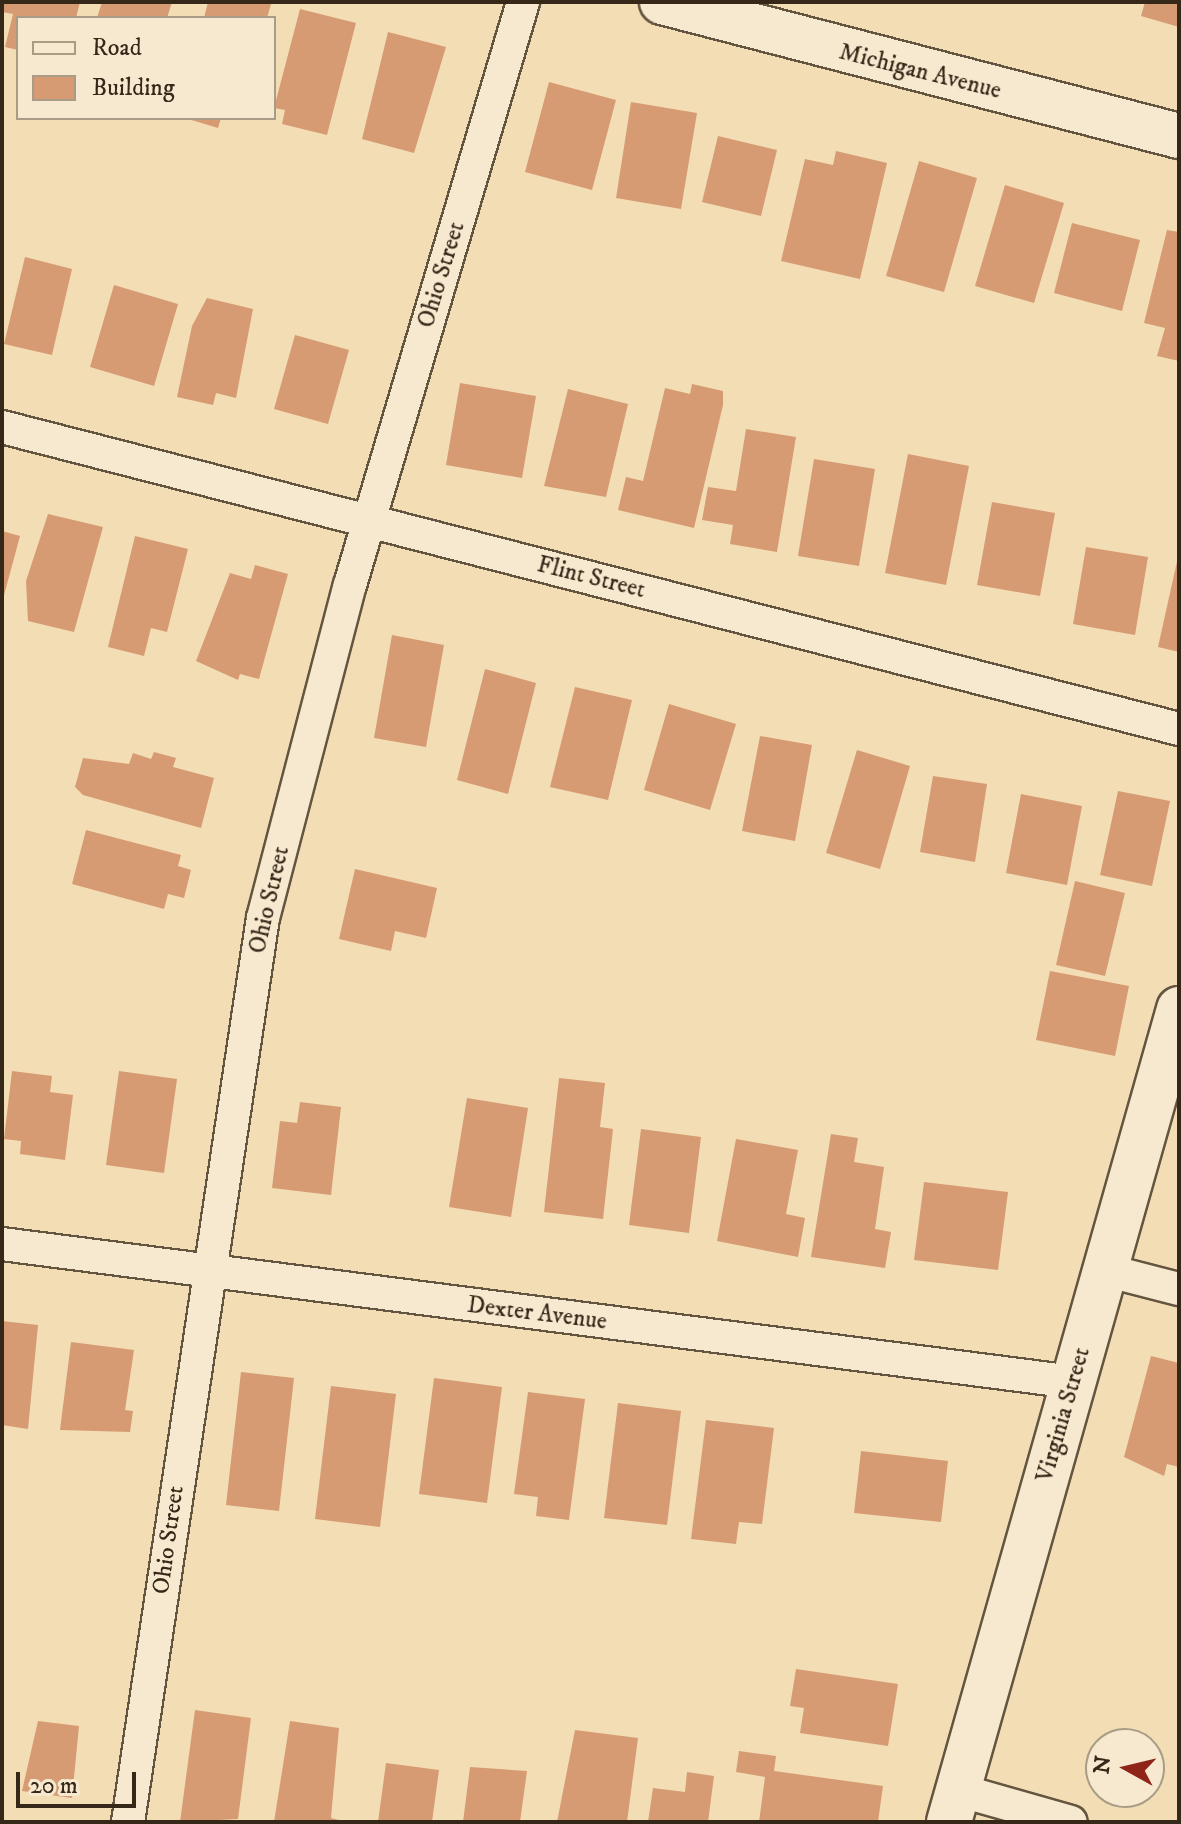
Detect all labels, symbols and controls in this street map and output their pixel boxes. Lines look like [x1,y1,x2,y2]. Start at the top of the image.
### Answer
legend [16,16,276,120]
text: Road [92,33,142,63]
street label: Michigan Avenue [836,38,1004,106]
text: Building [92,73,175,103]
street label: Ohio Street [412,219,472,331]
street label: Flint Street [534,551,648,605]
street label: Ohio Street [244,844,296,956]
street label: Dexter Avenue [466,1291,608,1337]
street label: Virginia Street [1031,1344,1097,1486]
street label: Ohio Street [147,1484,191,1596]
north arrow [1085,1728,1165,1808]
text: N [1088,1754,1117,1776]
scale bar [20,1756,140,1806]
text: 20 m [30,1771,78,1801]

